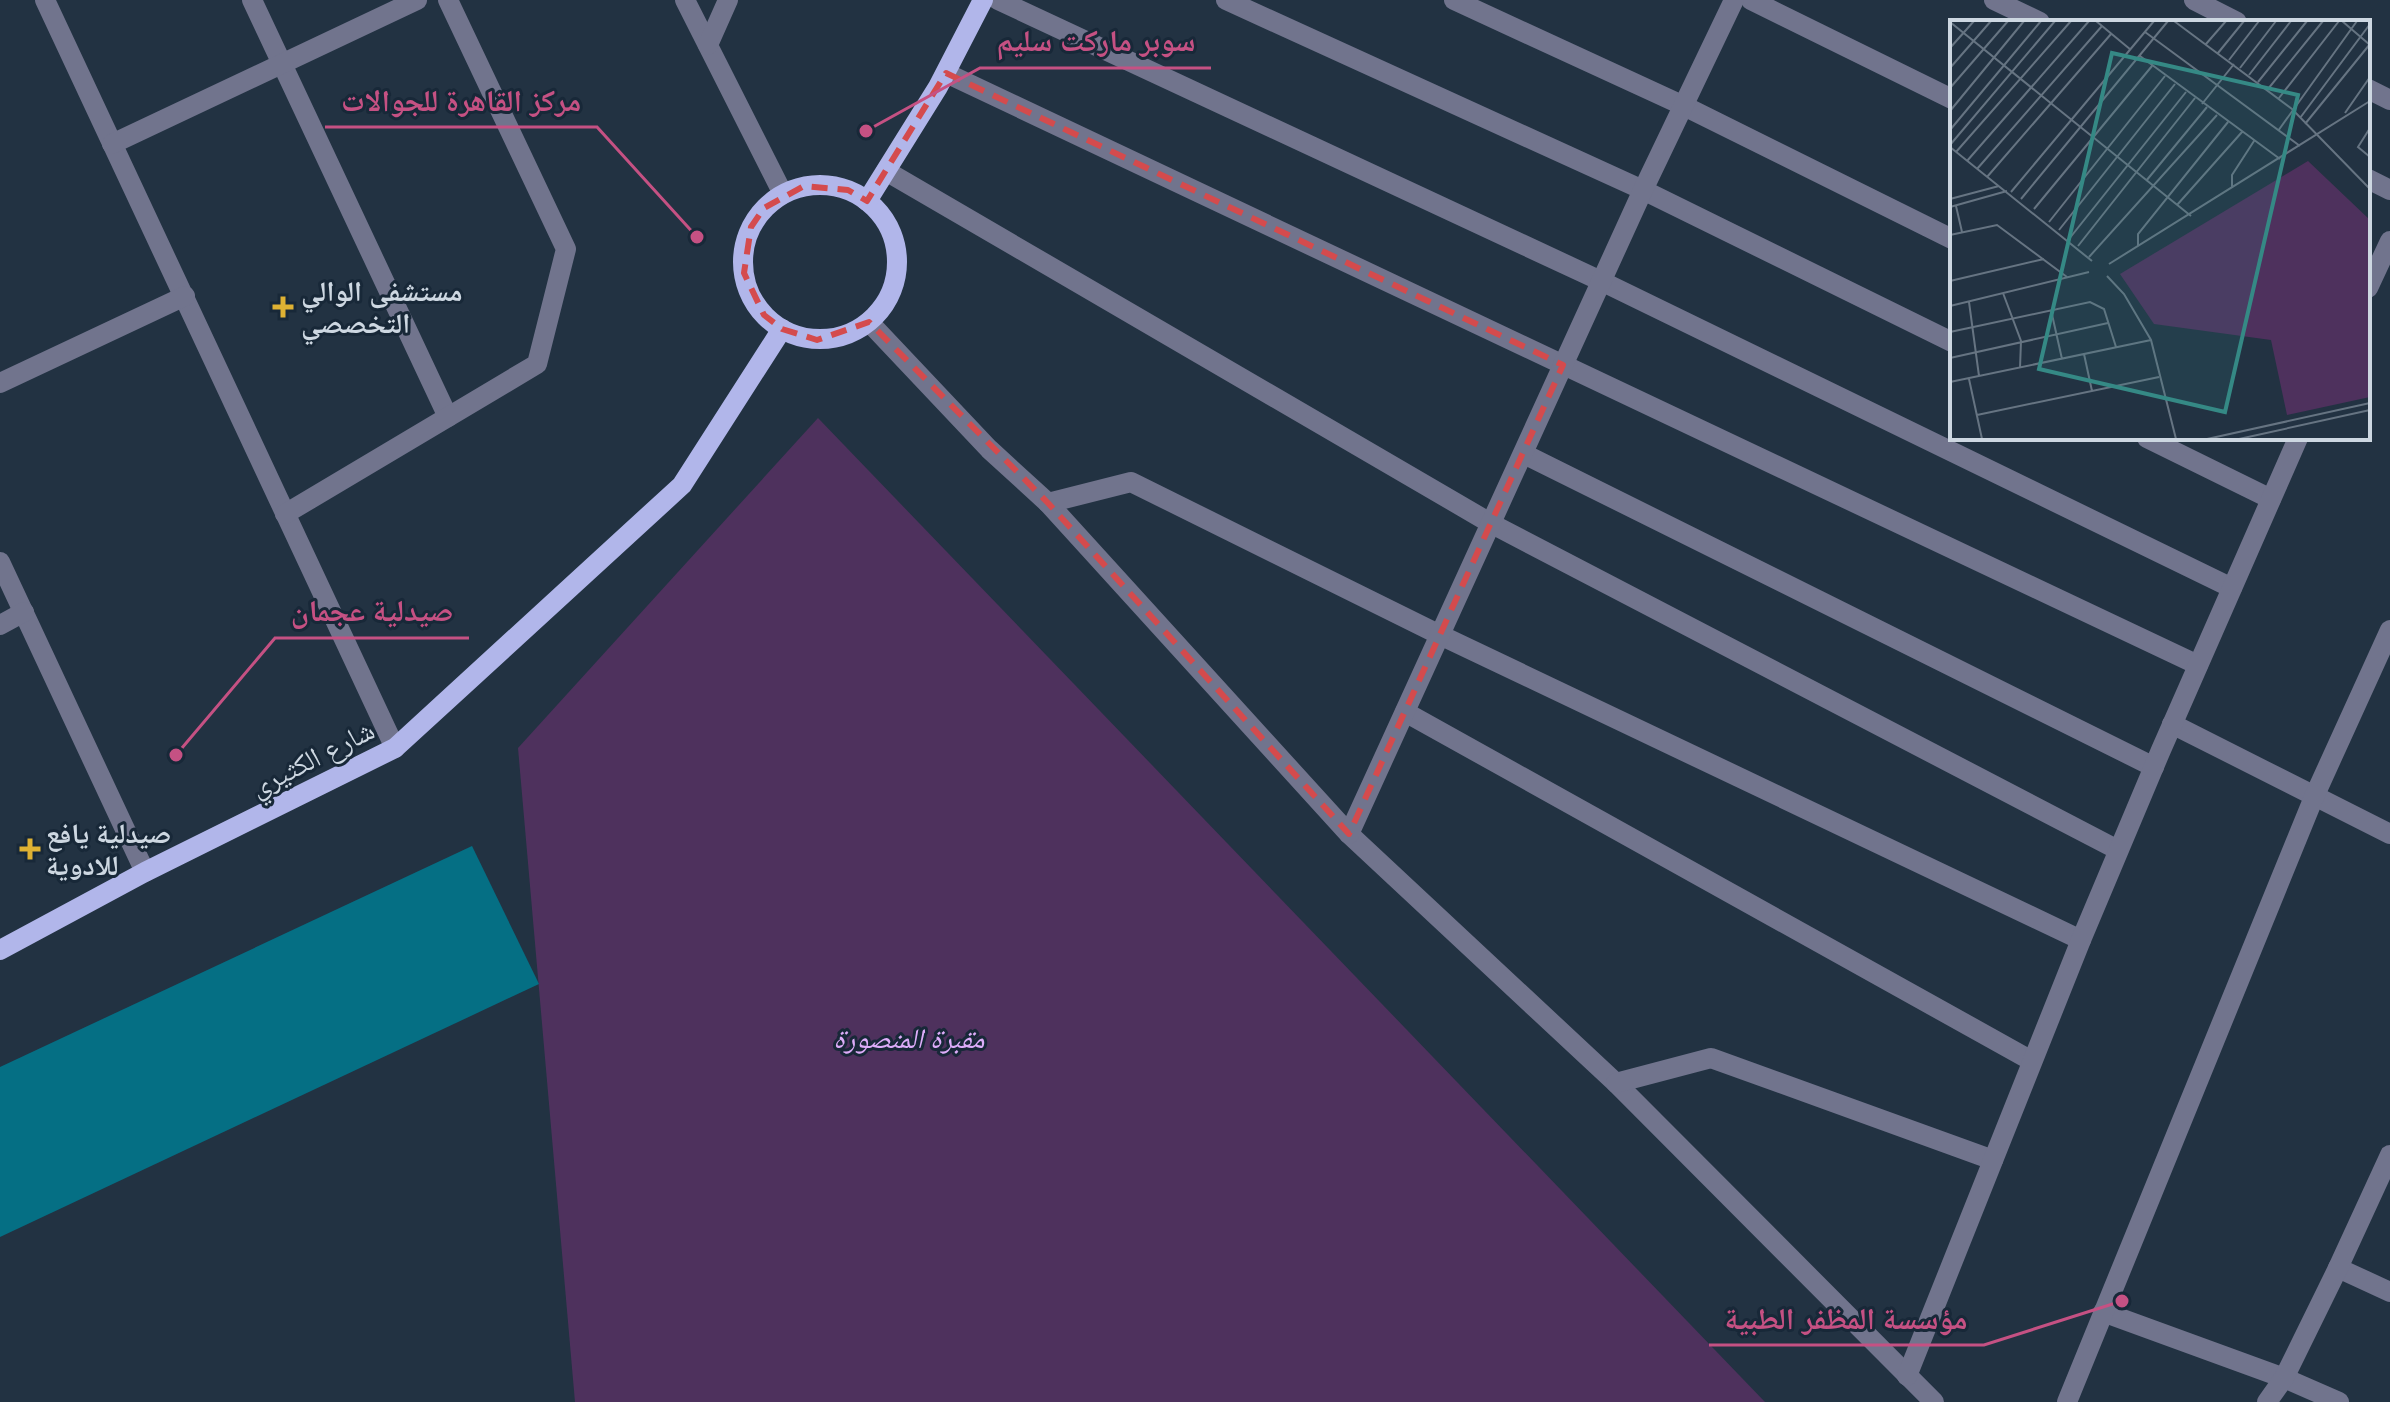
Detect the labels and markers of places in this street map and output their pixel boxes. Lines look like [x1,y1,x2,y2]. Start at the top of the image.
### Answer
callout: سوبر ماركت سليم [980,14,1211,68]
callout: مركز القاهرة للجوالات [325,73,597,127]
place label: مستشفى الوالي التخصصي [301,271,463,346]
marker: مستشفى الوالي التخصصي [272,296,294,318]
callout: صيدلية عجمان [275,584,469,638]
place label: صيدلية يافع للادوية [46,813,171,883]
marker: صيدلية يافع للادوية [21,840,39,858]
callout: مؤسسة المظفر الطبية [1709,1291,1984,1345]

